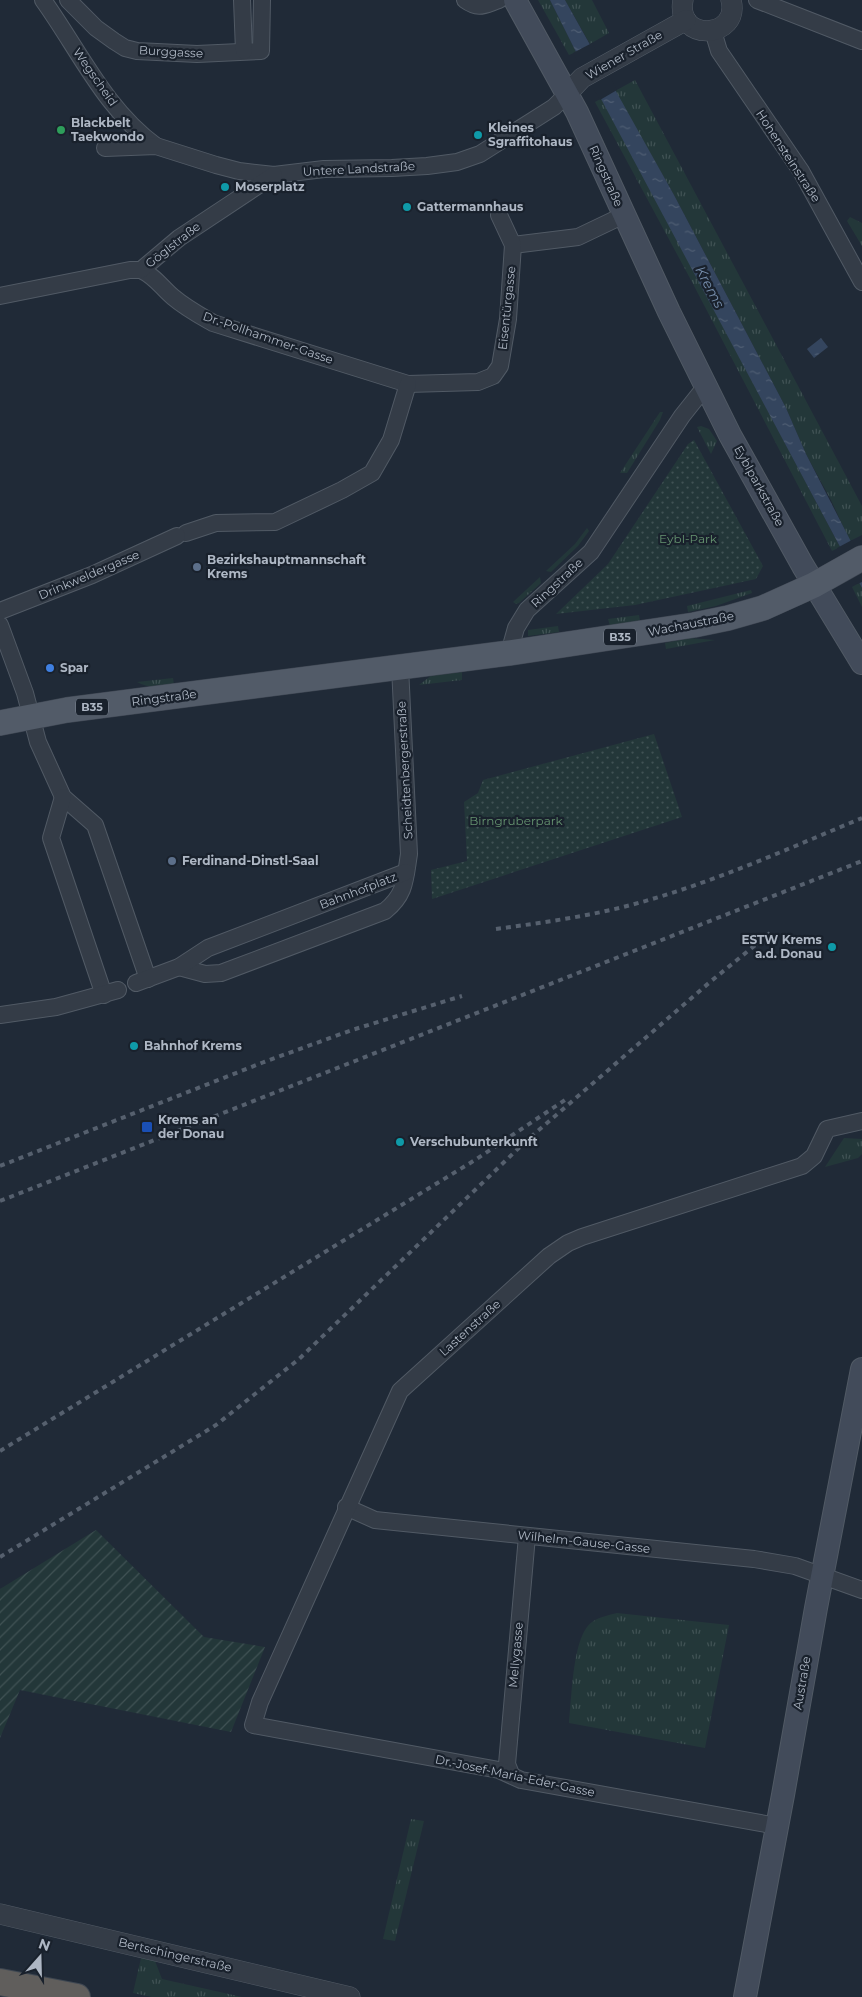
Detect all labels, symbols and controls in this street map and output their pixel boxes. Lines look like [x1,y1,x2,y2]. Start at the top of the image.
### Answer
street label: Wiener Straße [583,27,665,83]
street label: Burggasse [139,42,204,61]
street label: Wegscheid [70,45,121,109]
street label: Hohensteinstraße [753,107,824,205]
place label: Blackbelt Taekwondo [71,115,144,144]
place label: Kleines Sgraffitohaus [488,120,573,149]
marker: Blackbelt Taekwondo [55,124,67,136]
marker: Kleines Sgraffitohaus [472,129,484,141]
street label: Ringstraße [586,143,627,209]
street label: Untere Landstraße [302,158,415,179]
place label: Moserplatz [235,179,305,194]
marker: Moserplatz [219,181,231,193]
place label: Gattermannhaus [417,199,524,214]
marker: Gattermannhaus [401,201,413,213]
street label: Göglstraße [142,218,203,271]
water label: Krems [691,263,729,311]
street label: Eisentürgasse [495,265,518,351]
street label: Dr.-Pollhammer-Gasse [201,308,335,367]
street label: Eyblparkstraße [731,443,788,529]
park label: Eybl-Park [659,531,718,546]
street label: Drinkweldergasse [36,547,141,603]
place label: Bezirkshauptmannschaft Krems [207,552,367,581]
street label: Ringstraße [528,555,586,611]
marker: Bezirkshauptmannschaft Krems [191,561,203,573]
street label: Wachaustraße [647,608,735,639]
road number: B35 [604,628,636,646]
place label: Spar [60,660,88,675]
marker: Spar [44,662,56,674]
street label: Ringstraße [130,686,197,709]
road number: B35 [76,699,108,716]
street label: Scheidtenbergerstraße [393,701,416,840]
park label: Birngruberpark [469,813,564,828]
place label: Ferdinand-Dinstl-Saal [182,853,319,868]
marker: Ferdinand-Dinstl-Saal [166,855,178,867]
street label: Bahnhofplatz [317,869,399,912]
place label: ESTW Krems a.d. Donau [741,932,823,961]
marker: ESTW Krems a.d. Donau [826,941,838,953]
place label: Bahnhof Krems [144,1038,242,1053]
marker: Bahnhof Krems [128,1040,140,1052]
place label: Krems an der Donau [158,1112,224,1141]
marker: Krems an der Donau [140,1120,154,1134]
place label: Verschubunterkunft [409,1134,538,1149]
marker: Verschubunterkunft [394,1136,406,1148]
street label: Lastenstraße [436,1296,503,1359]
street label: Wilhelm-Gause-Gasse [517,1527,651,1556]
street label: Mellygasse [505,1622,526,1688]
street label: Austraße [789,1655,814,1711]
street label: Dr.-Josef-Maria-Eder-Gasse [434,1751,596,1800]
north arrow [15,1932,65,1982]
text: N [36,1934,53,1955]
street label: Bertschingerstraße [117,1934,233,1975]

